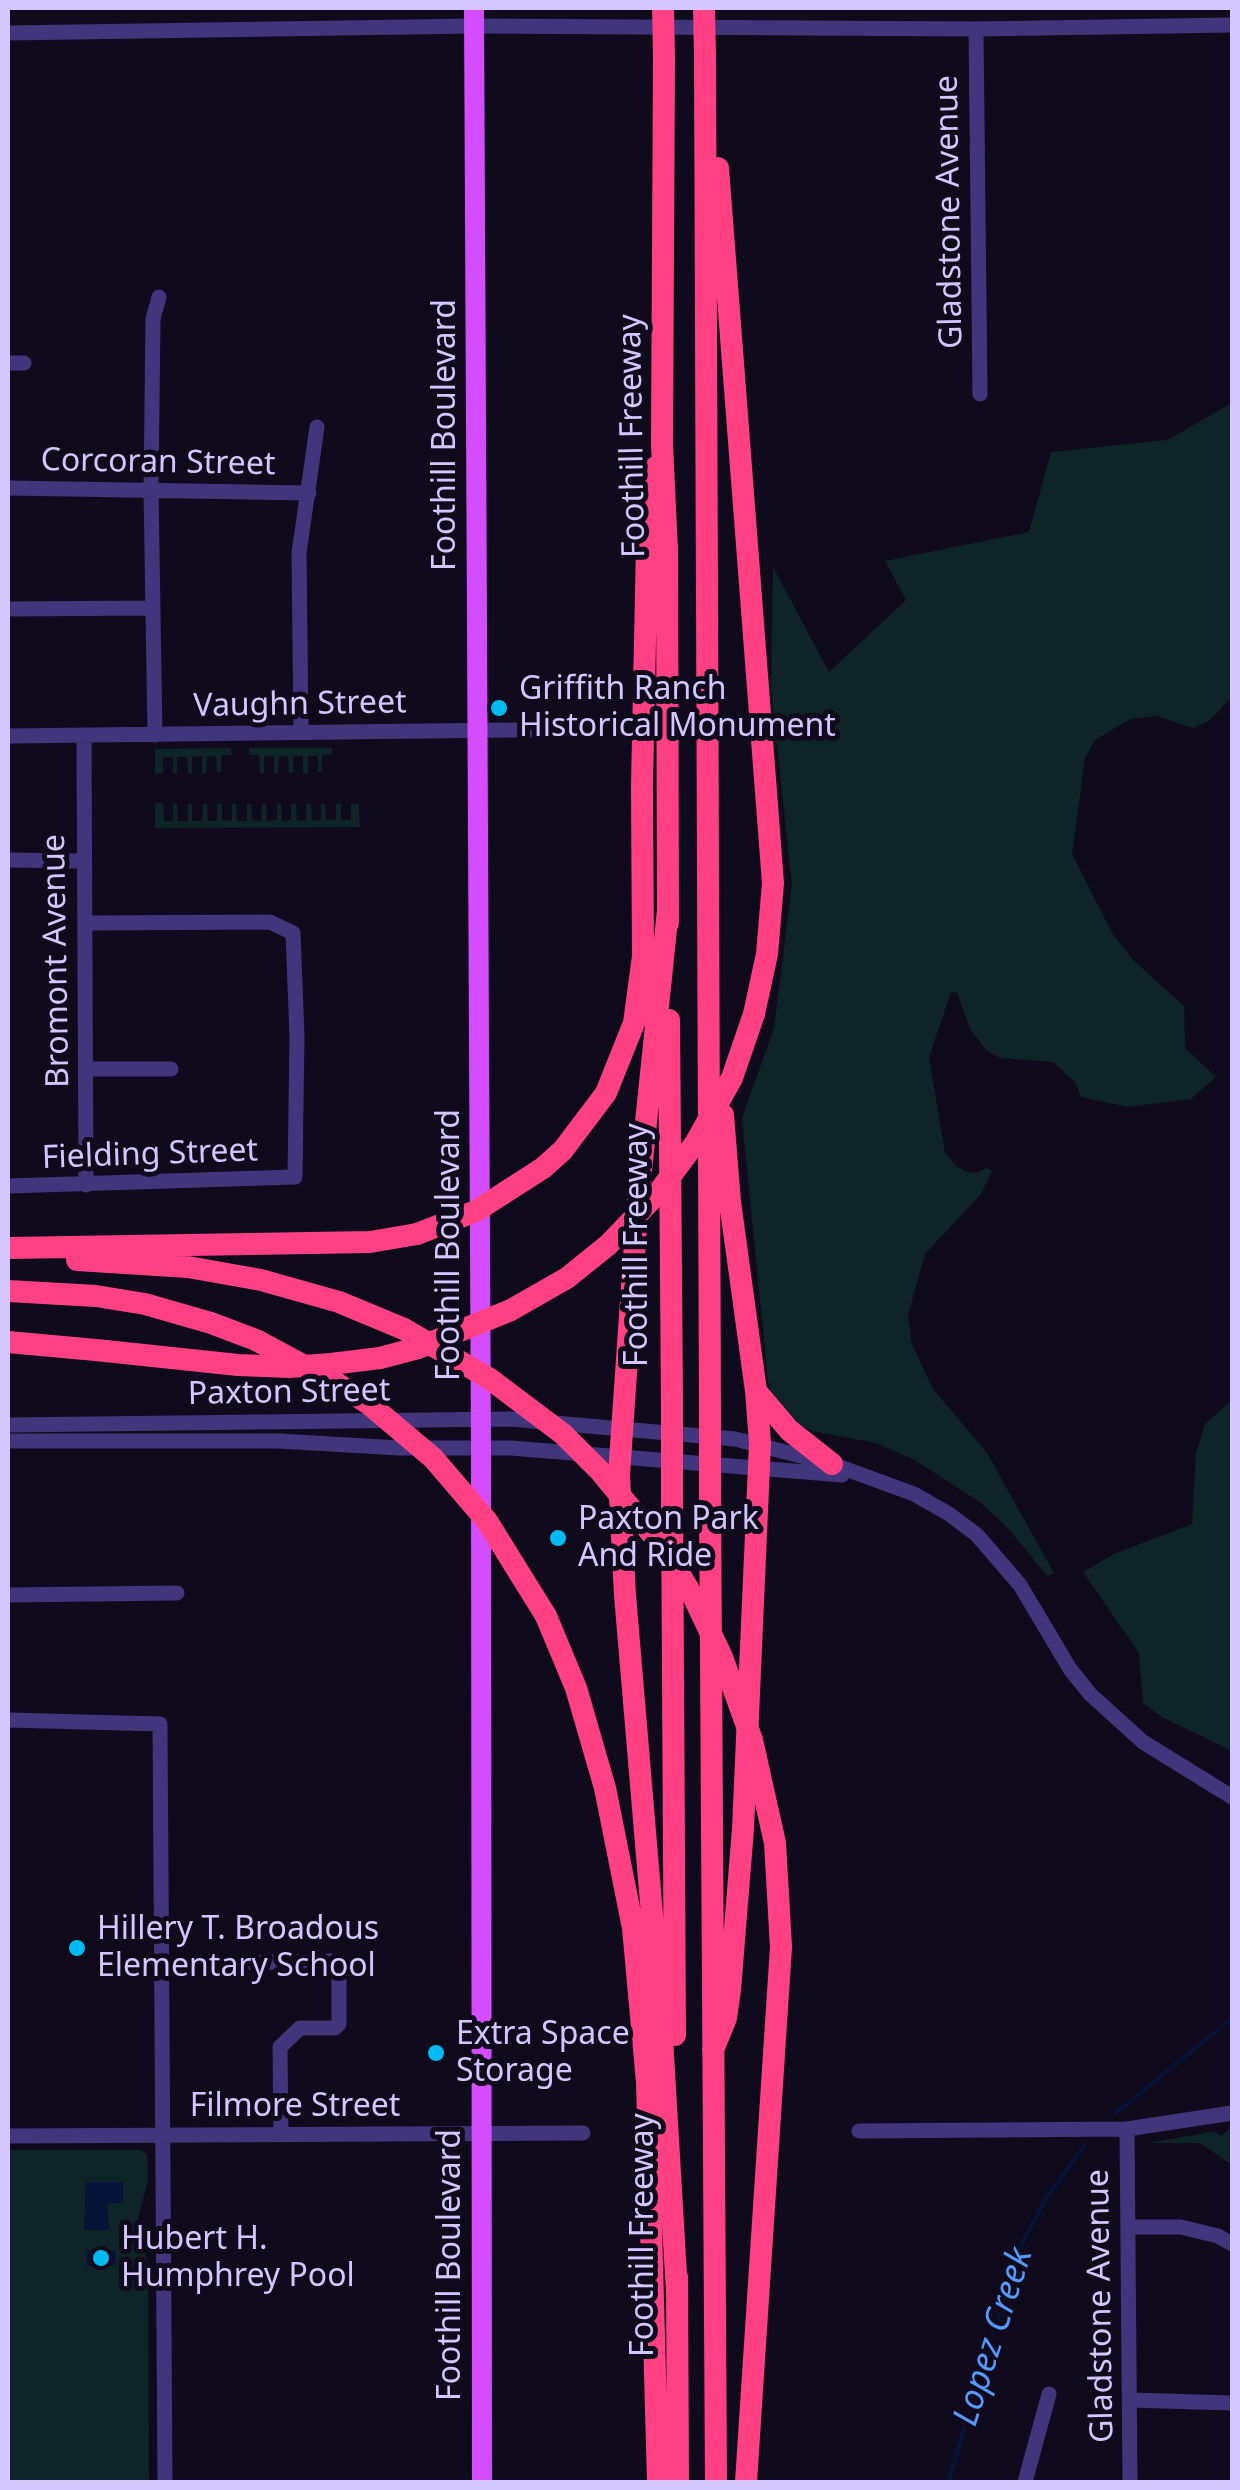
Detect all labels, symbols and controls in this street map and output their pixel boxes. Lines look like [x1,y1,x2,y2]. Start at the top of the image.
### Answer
street label: Gladstone Avenue [928,75,972,349]
street label: Foothill Boulevard [427,299,465,571]
street label: Foothill Freeway [612,314,654,558]
street label: Corcoran Street [40,442,276,484]
place label: Griffith Ranch Historical Monument [519,671,836,746]
street label: Vaughn Street [193,684,407,726]
marker: Griffith Ranch Historical Monument [488,697,510,719]
street label: Bromont Avenue [36,834,78,1088]
street label: Foothill Boulevard [431,1109,469,1381]
street label: Foothill Freeway [619,1123,657,1367]
street label: Fielding Street [41,1132,259,1178]
street label: Paxton Street [187,1372,391,1414]
place label: Paxton Park And Ride [578,1501,759,1576]
marker: Paxton Park And Ride [547,1527,569,1549]
place label: Hillery T. Broadous Elementary School [97,1911,379,1986]
marker: Hillery T. Broadous Elementary School [66,1937,88,1959]
place label: Extra Space Storage [456,2016,630,2091]
marker: Extra Space Storage [425,2042,447,2064]
street label: Filmore Street [190,2088,400,2126]
street label: Foothill Freeway [625,2113,663,2357]
street label: Foothill Boulevard [432,2129,470,2401]
street label: Gladstone Avenue [1079,2169,1123,2443]
place label: Hubert H. Humphrey Pool [121,2221,355,2296]
water label: Lopez Creek [946,2243,1042,2431]
marker: Hubert H. Humphrey Pool [90,2247,112,2269]

